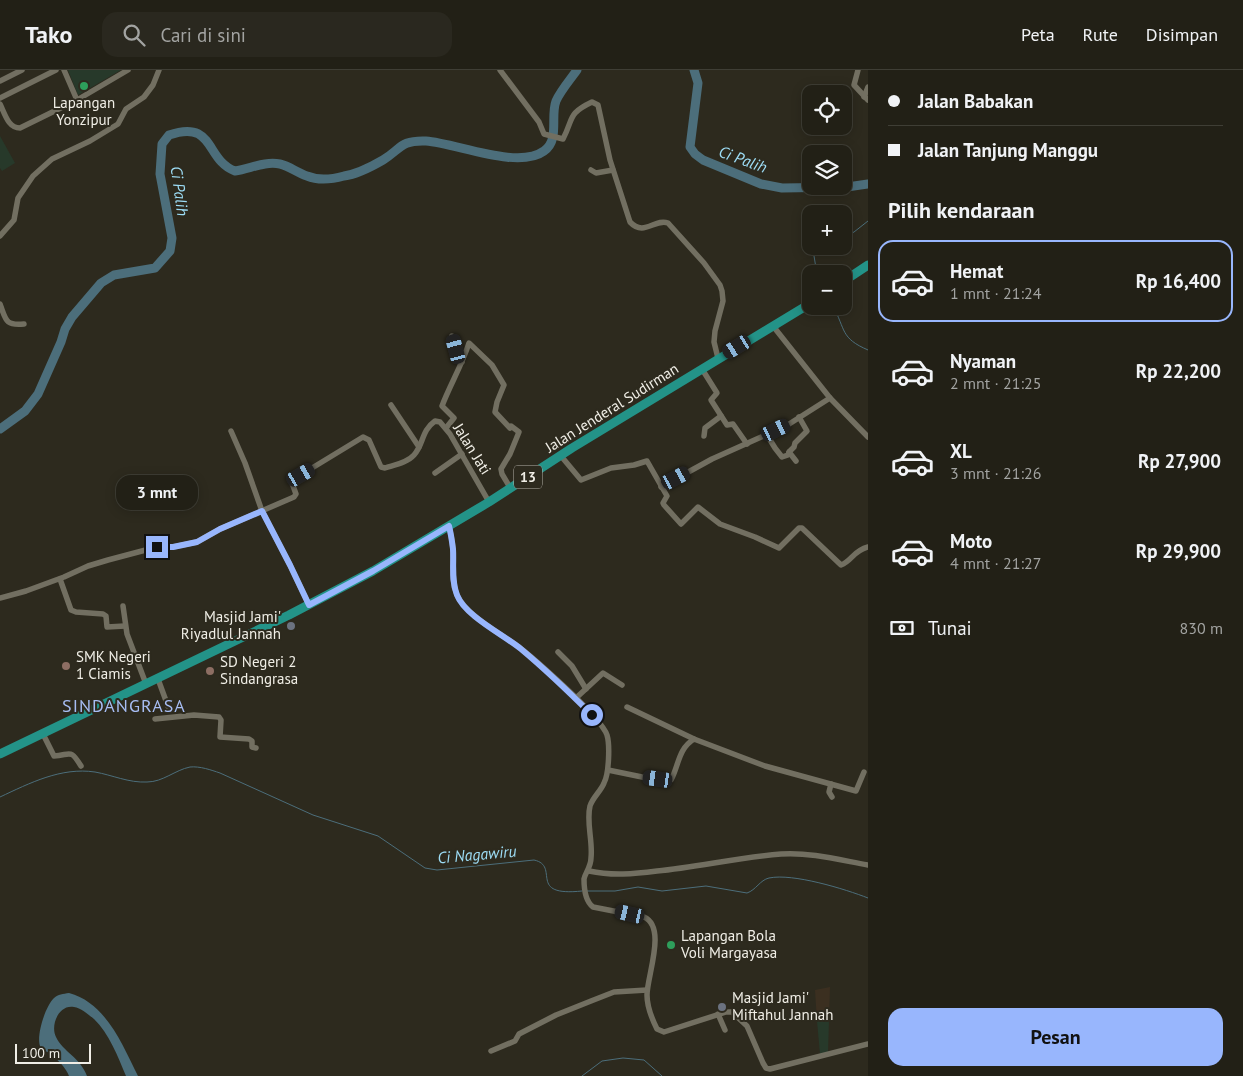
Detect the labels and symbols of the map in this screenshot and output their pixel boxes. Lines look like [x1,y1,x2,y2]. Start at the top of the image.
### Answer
marker: Lapangan Yonzipur [78,80,90,92]
place label: Lapangan Yonzipur [53,93,115,129]
water label: Ci Palih [716,141,770,177]
water label: Ci Palih [167,165,193,217]
car [444,333,467,365]
car [720,333,753,361]
street label: Jalan Jenderal Sudirman [541,359,682,457]
car [759,417,792,443]
street label: Jalan Jati [449,419,496,478]
car [284,461,317,489]
car [659,464,692,492]
road number: 13 [514,466,542,488]
callout: 3 mnt [116,474,198,510]
route end [146,536,168,558]
place label: Masjid Jami' Riyadlul Jannah [181,607,281,643]
marker: Masjid Jami' Riyadlul Jannah [285,620,297,632]
place label: SMK Negeri 1 Ciamis [76,647,151,683]
place label: SD Negeri 2 Sindangrasa [220,652,298,688]
marker: SMK Negeri 1 Ciamis [60,660,72,672]
marker: SD Negeri 2 Sindangrasa [204,665,216,677]
district label: SINDANGRASA [62,694,186,717]
route start [581,704,603,726]
car [642,769,673,789]
water label: Ci Nagawiru [437,841,517,867]
car [613,903,646,925]
place label: Lapangan Bola Voli Margayasa [680,926,777,962]
marker: Lapangan Bola Voli Margayasa [665,939,677,951]
place label: Masjid Jami' Miftahul Jannah [732,988,834,1024]
marker: Masjid Jami' Miftahul Jannah [716,1001,728,1013]
scale bar [15,1041,91,1064]

